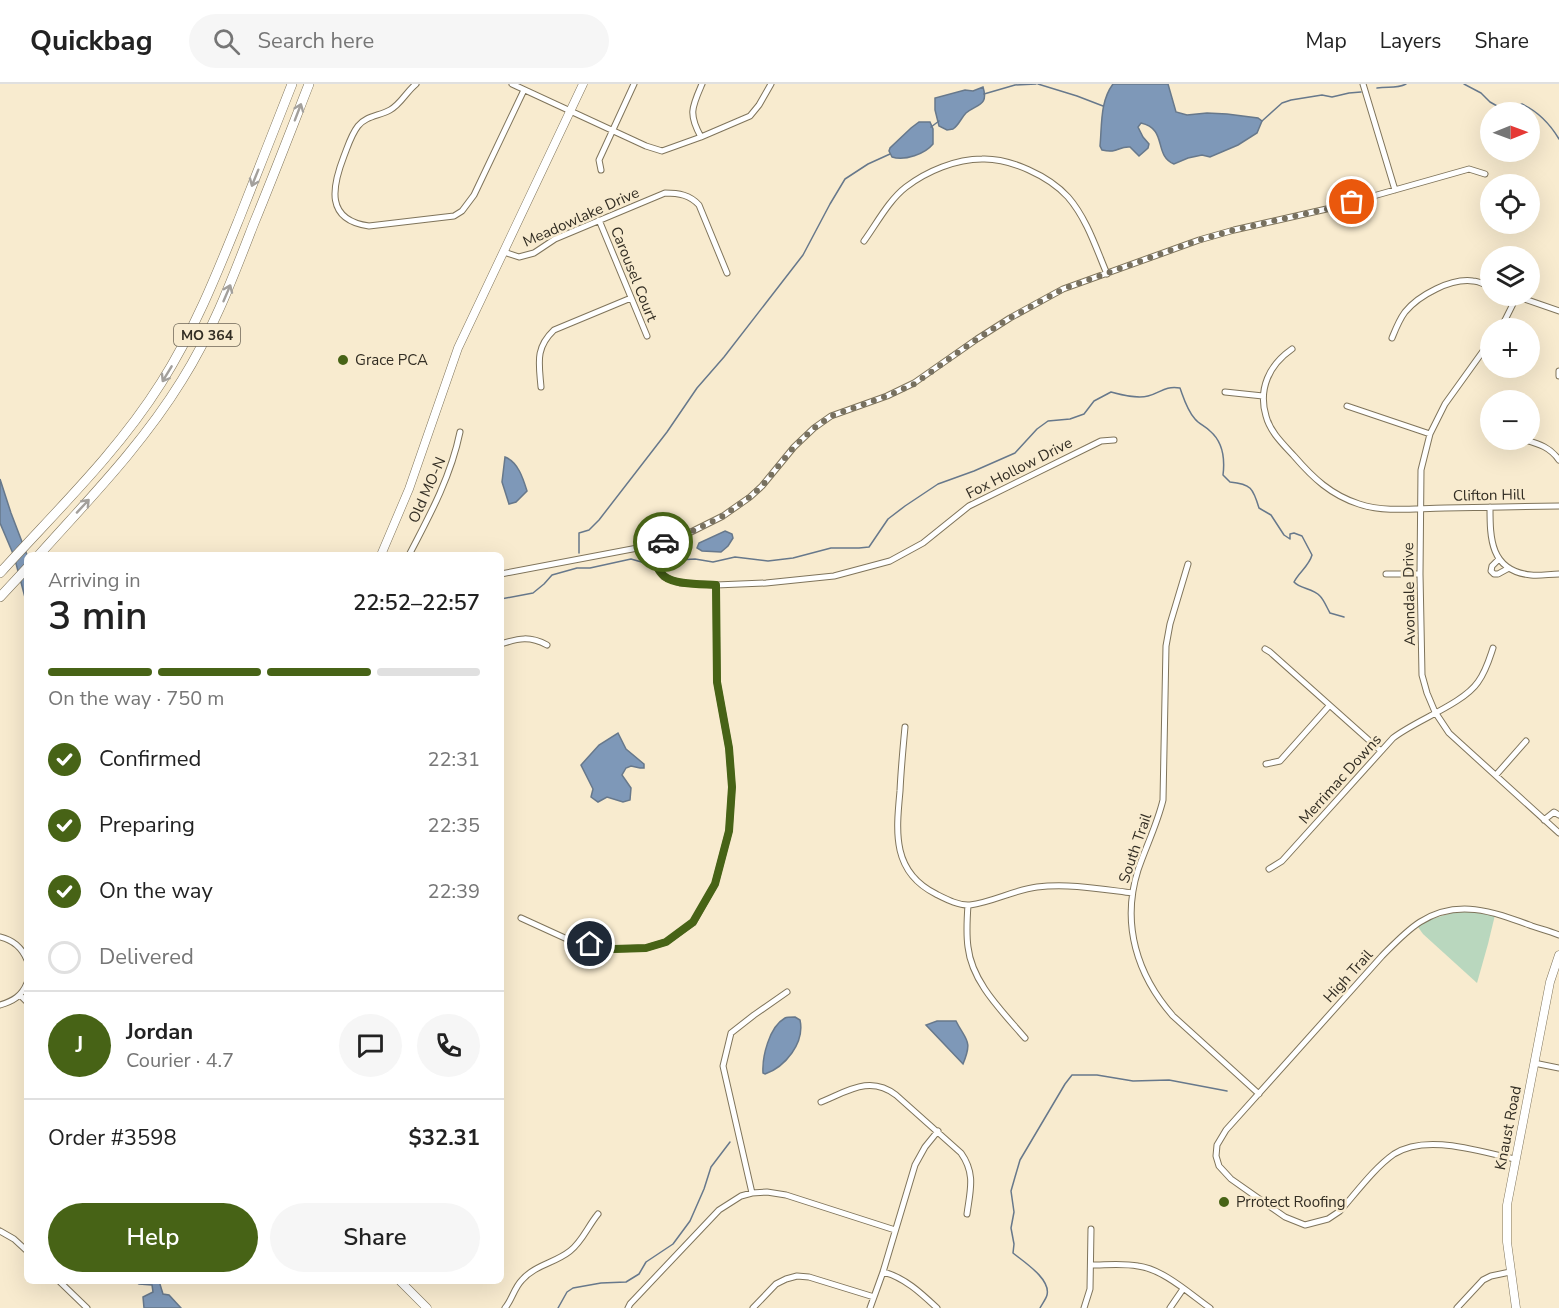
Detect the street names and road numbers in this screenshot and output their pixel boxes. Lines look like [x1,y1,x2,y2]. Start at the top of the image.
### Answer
street label: Meadowlake Drive [520,182,642,252]
street label: Carousel Court [606,224,662,325]
road number: MO 364 [174,324,240,346]
street label: Fox Hollow Drive [962,433,1076,503]
street label: Old MO-N [404,454,450,526]
street label: Clifton Hill [1453,484,1526,506]
street label: Avondale Drive [1398,542,1420,646]
street label: Merrimac Downs [1294,730,1386,828]
street label: South Trail [1114,810,1156,886]
street label: High Trail [1319,945,1378,1007]
street label: Knaust Road [1490,1084,1526,1172]

